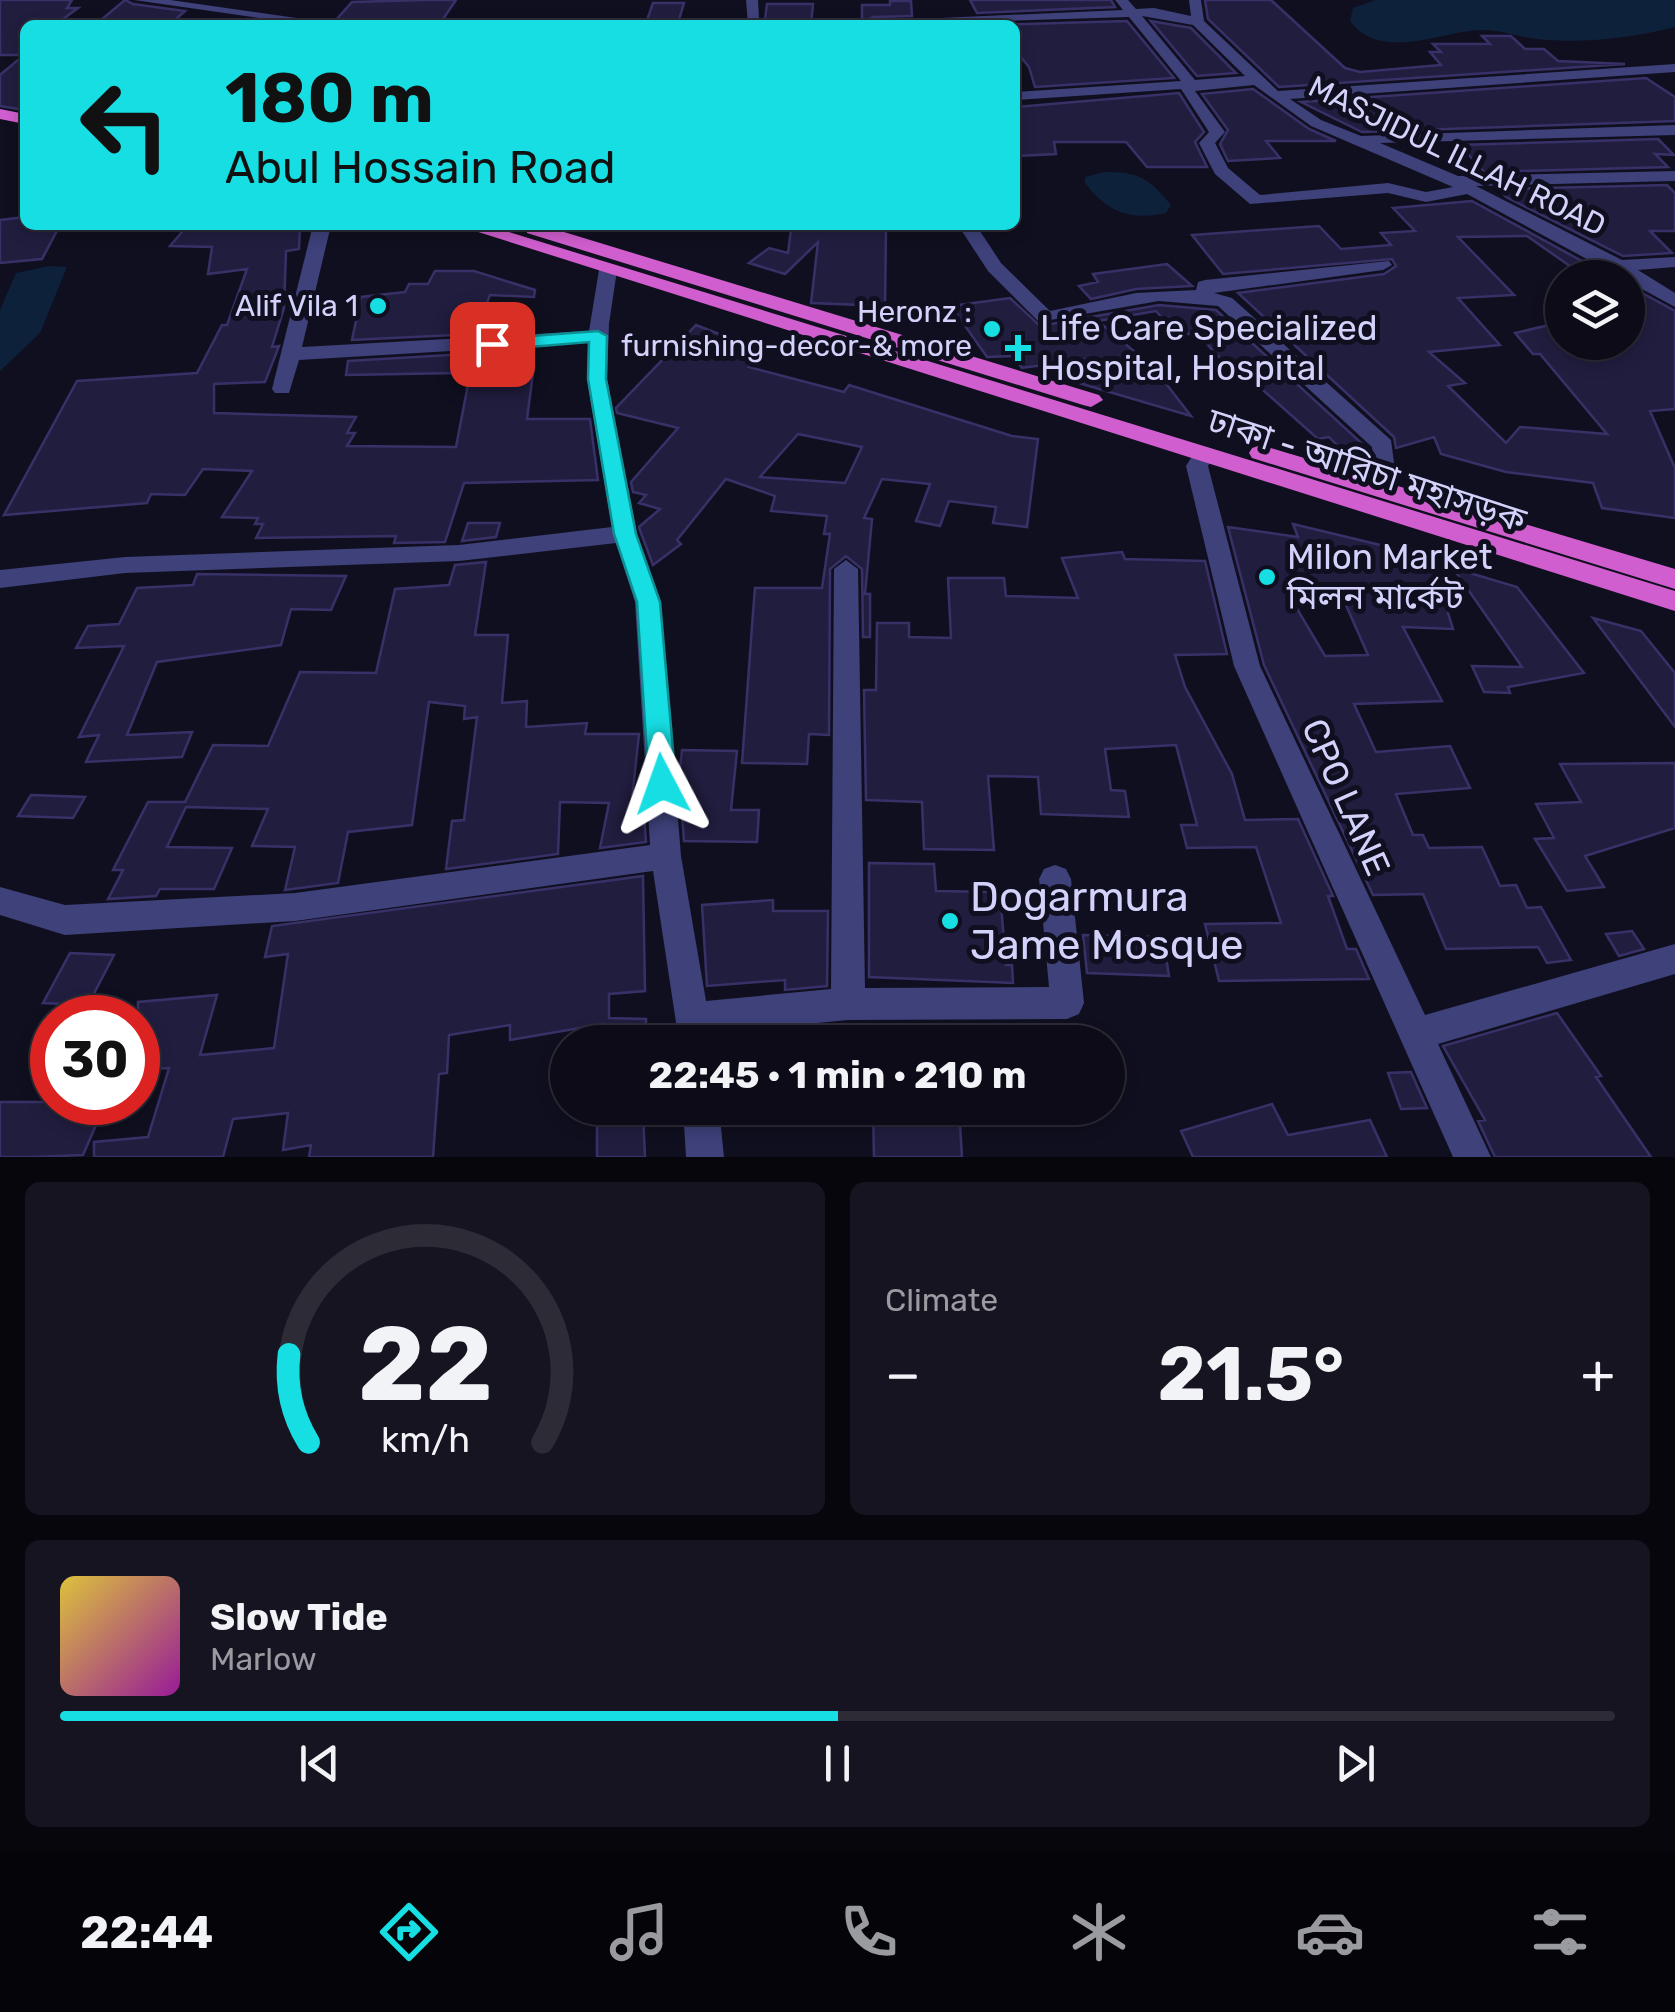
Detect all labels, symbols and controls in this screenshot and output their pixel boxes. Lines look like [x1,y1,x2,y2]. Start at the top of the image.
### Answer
text: 180 m [225,57,434,140]
icon: left [60,60,190,190]
street label: MASJIDUL ILLAH ROAD [1303,68,1611,244]
text: Abul Hossain Road [225,141,616,194]
map controls [1545,260,1645,360]
button: layers [1545,260,1645,360]
place label: Alif Vila 1 [235,288,358,324]
place label: Heronz : furnishing-decor-& more [621,294,972,364]
marker: Alif Vila 1 [367,295,389,317]
pin [450,302,535,387]
place label: Life Care Specialized Hospital, Hospital [1040,307,1378,389]
icon: arrive [465,317,520,372]
marker: Heronz : furnishing-decor-& more [981,318,1003,340]
marker: Life Care Specialized Hospital, Hospital [1005,335,1031,361]
street label: ঢাকা - আরিচা মহাসড়ক [1202,398,1532,541]
place label: Milon Market মিলন মার্কেট [1286,536,1492,618]
marker: Milon Market মিলন মার্কেট [1256,566,1278,588]
street label: CPO LANE [1293,712,1399,882]
position arrow [610,732,714,836]
place label: Dogarmura Jame Mosque [970,872,1244,970]
marker: Dogarmura Jame Mosque [939,910,961,932]
speed limit sign: 30 [30,995,160,1125]
text: 22:45 · 1 min · 210 m [649,1052,1026,1098]
text: Climate [885,1281,998,1319]
text: 22 [357,1303,493,1426]
text: 21.5° [1157,1330,1344,1419]
text: − [885,1342,921,1407]
text: + [1581,1342,1615,1407]
text: km/h [380,1419,470,1461]
text: Slow Tide [210,1594,388,1640]
text: Marlow [210,1640,317,1678]
icon: previous [292,1736,347,1791]
icon: pause [810,1736,865,1791]
icon: next [1328,1736,1383,1791]
icon: directions [374,1897,444,1967]
icon: music [604,1897,674,1967]
icon: phone [834,1897,904,1967]
icon: climate [1064,1897,1134,1967]
icon: car [1295,1897,1365,1967]
icon: filters [1525,1897,1595,1967]
text: 22:44 [80,1906,213,1959]

